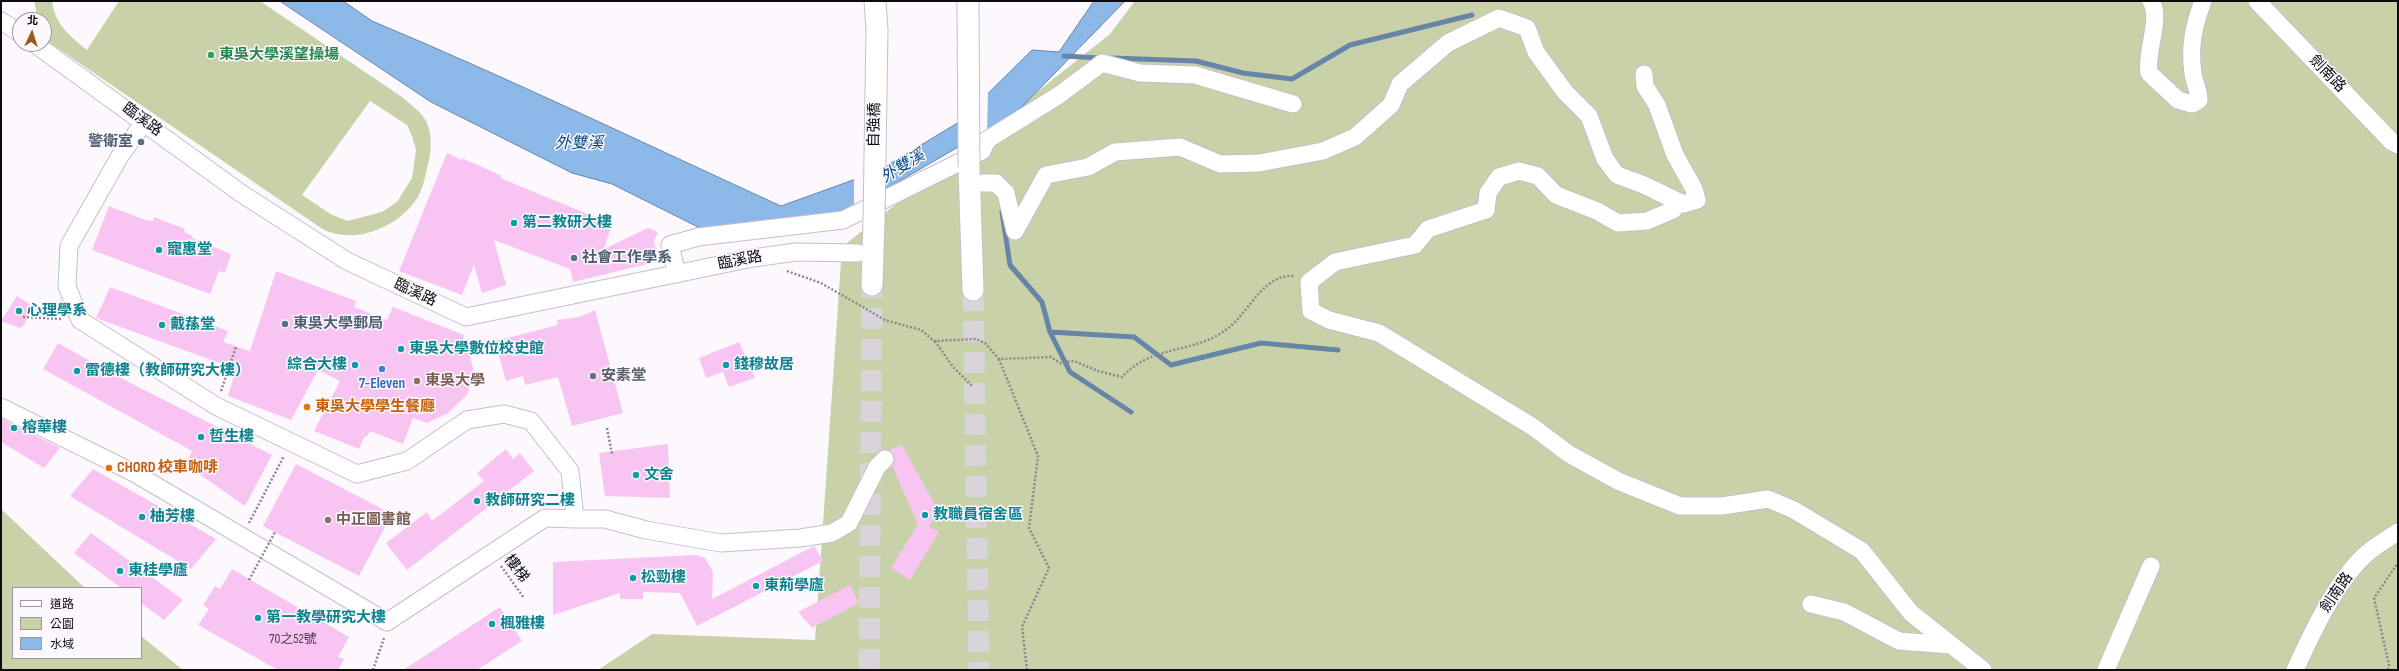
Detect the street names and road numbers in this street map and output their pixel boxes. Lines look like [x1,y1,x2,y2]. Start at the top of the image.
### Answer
street label: 劍南路 [2305,52,2349,96]
street label: 臨溪路 [119,99,165,141]
street label: 自強橋 [866,102,884,148]
street label: 臨溪路 [716,248,764,274]
street label: 臨溪路 [391,275,439,311]
street label: 樓梯 [500,552,532,586]
street label: 劍南路 [2317,569,2357,617]

